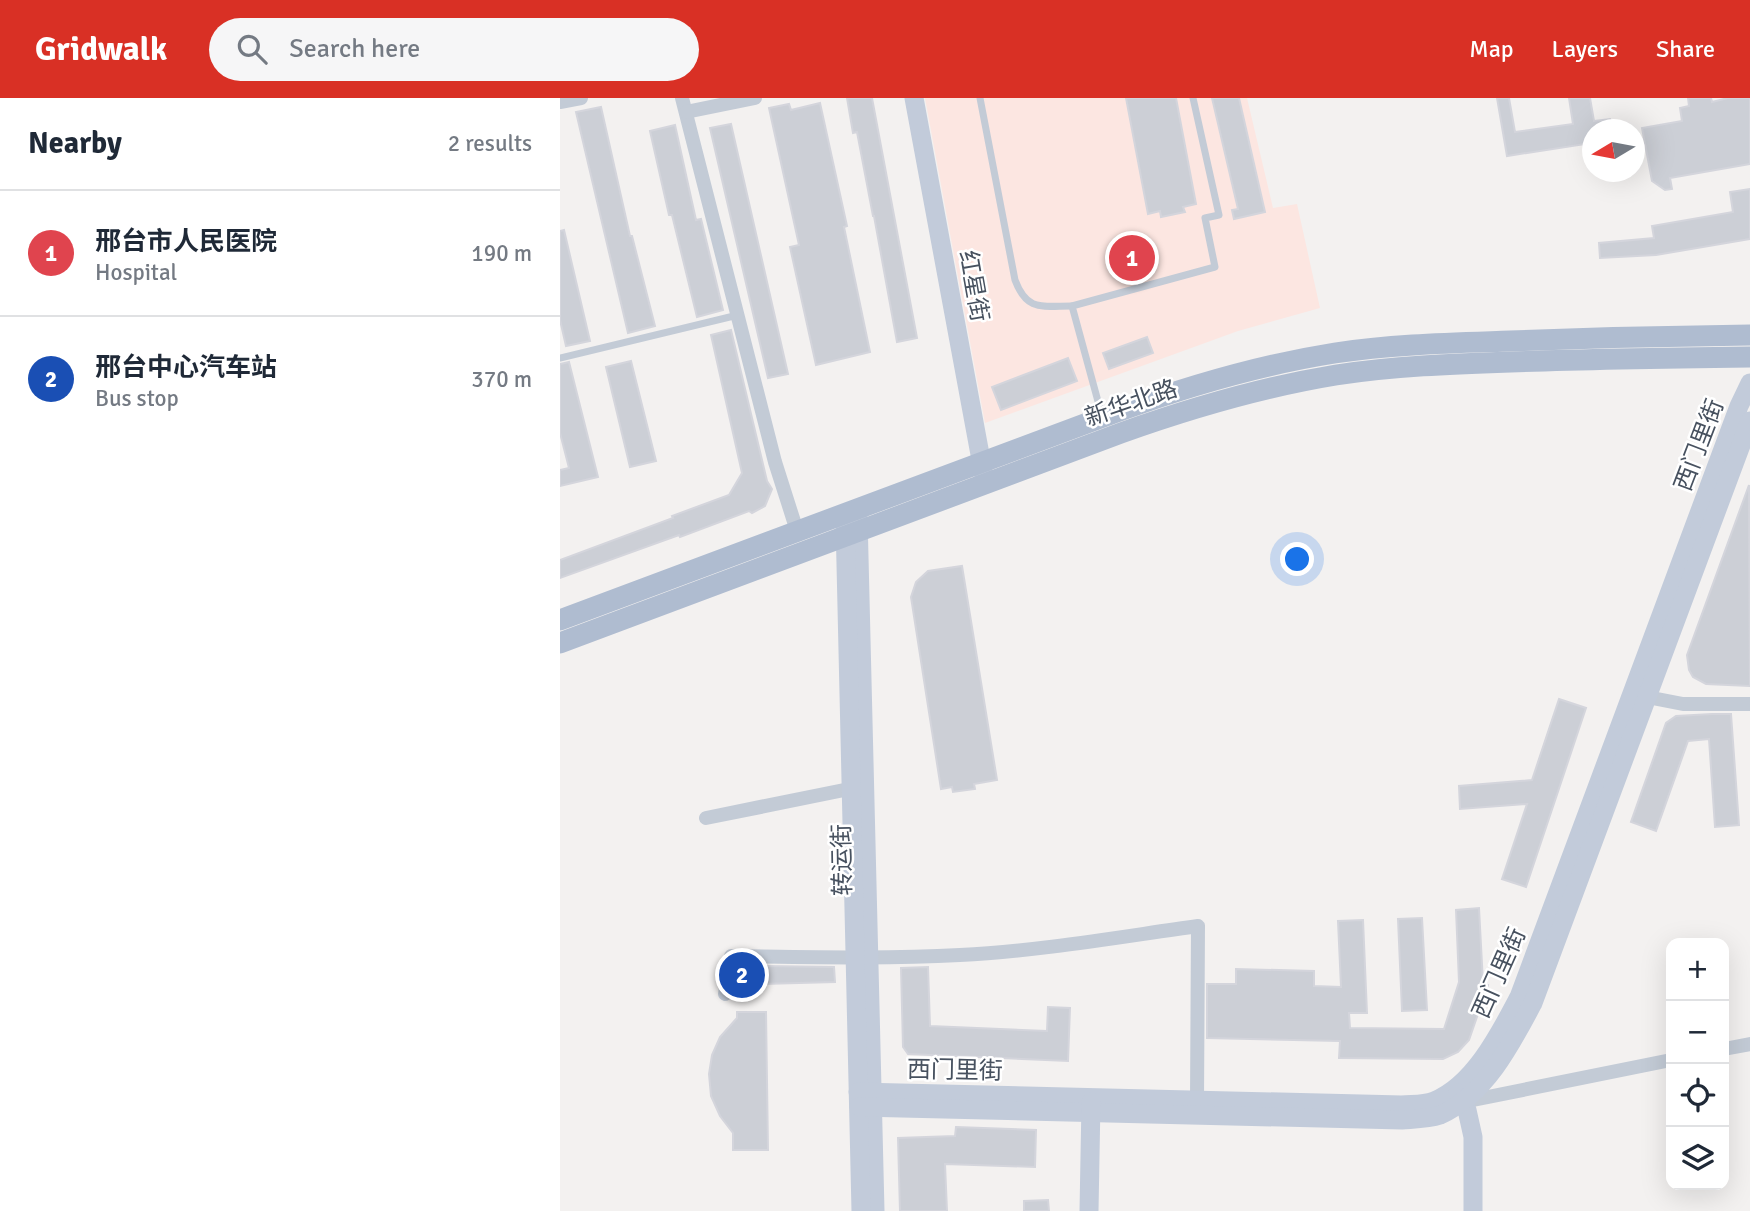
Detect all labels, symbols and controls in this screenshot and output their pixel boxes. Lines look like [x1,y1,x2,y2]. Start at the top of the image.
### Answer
search box [209,18,699,81]
text: Gridwalk [35,29,167,70]
icon: search [233,30,271,68]
text: Search here [289,33,420,65]
text: Map [1469,34,1514,64]
text: Layers [1552,34,1618,64]
text: Share [1656,34,1715,64]
north arrow [1582,119,1645,182]
text: Nearby [28,125,122,162]
text: 2 results [448,129,532,158]
text: 邢台市人民医院 [95,226,277,258]
pin: 1 [1109,232,1155,284]
text: 1 [45,239,57,268]
text: 190 m [471,239,532,268]
street label: 红星街 [953,248,995,324]
text: Hospital [95,258,177,287]
text: 邢台中心汽车站 [95,352,277,384]
text: 2 [45,365,57,394]
text: 370 m [471,365,532,394]
street label: 新华北路 [1081,373,1181,433]
text: Bus stop [95,384,179,413]
street label: 西门里街 [1668,395,1730,495]
your location [1280,542,1314,576]
street label: 转运街 [826,824,858,896]
street label: 西门里街 [1466,923,1532,1023]
map controls [1666,938,1729,1190]
button: + [1666,938,1729,1001]
pin: 2 [719,949,765,1001]
button: − [1666,1001,1729,1064]
street label: 西门里街 [907,1054,1003,1086]
button: locate [1666,1064,1729,1127]
button: layers [1666,1127,1729,1190]

